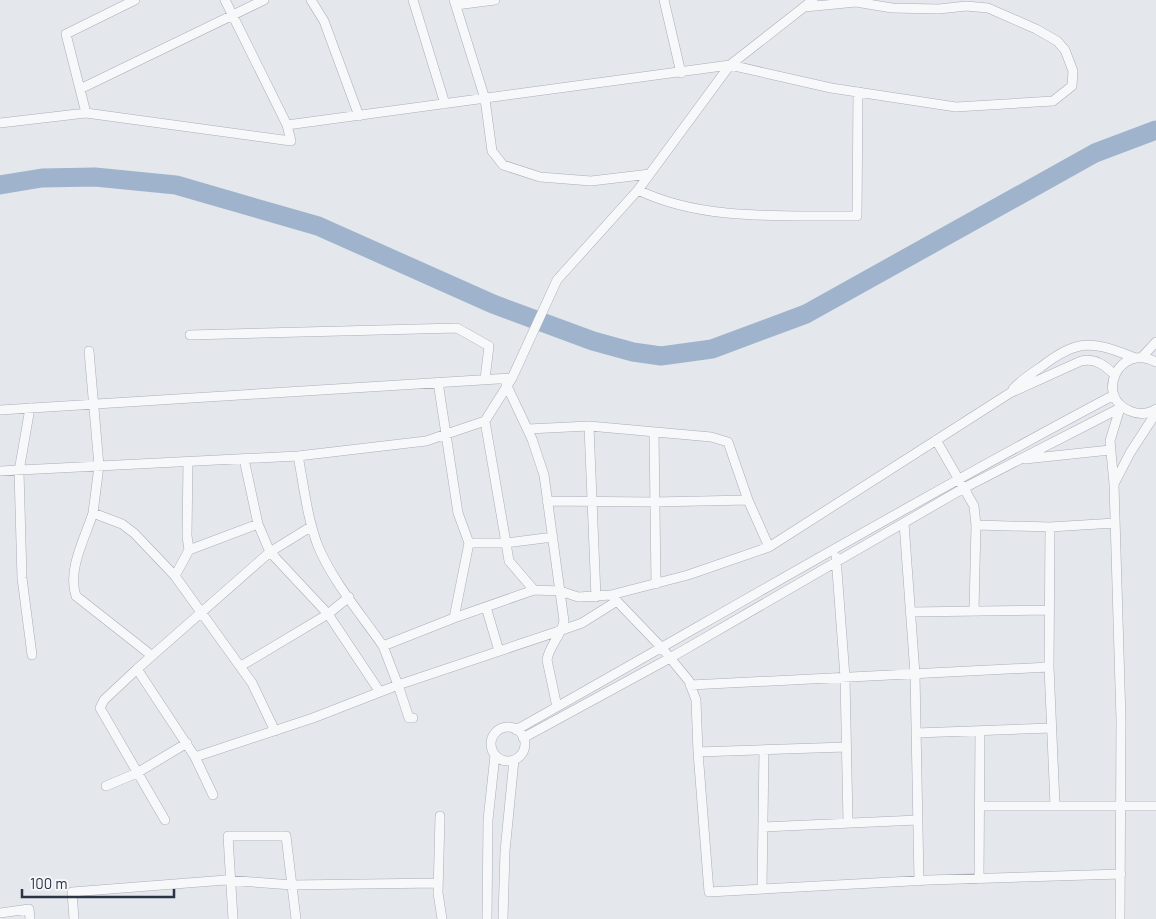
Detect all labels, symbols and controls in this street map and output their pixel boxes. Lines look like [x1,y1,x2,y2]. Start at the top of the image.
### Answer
scale bar [22,866,175,898]
text: 100 m [30,874,68,892]

